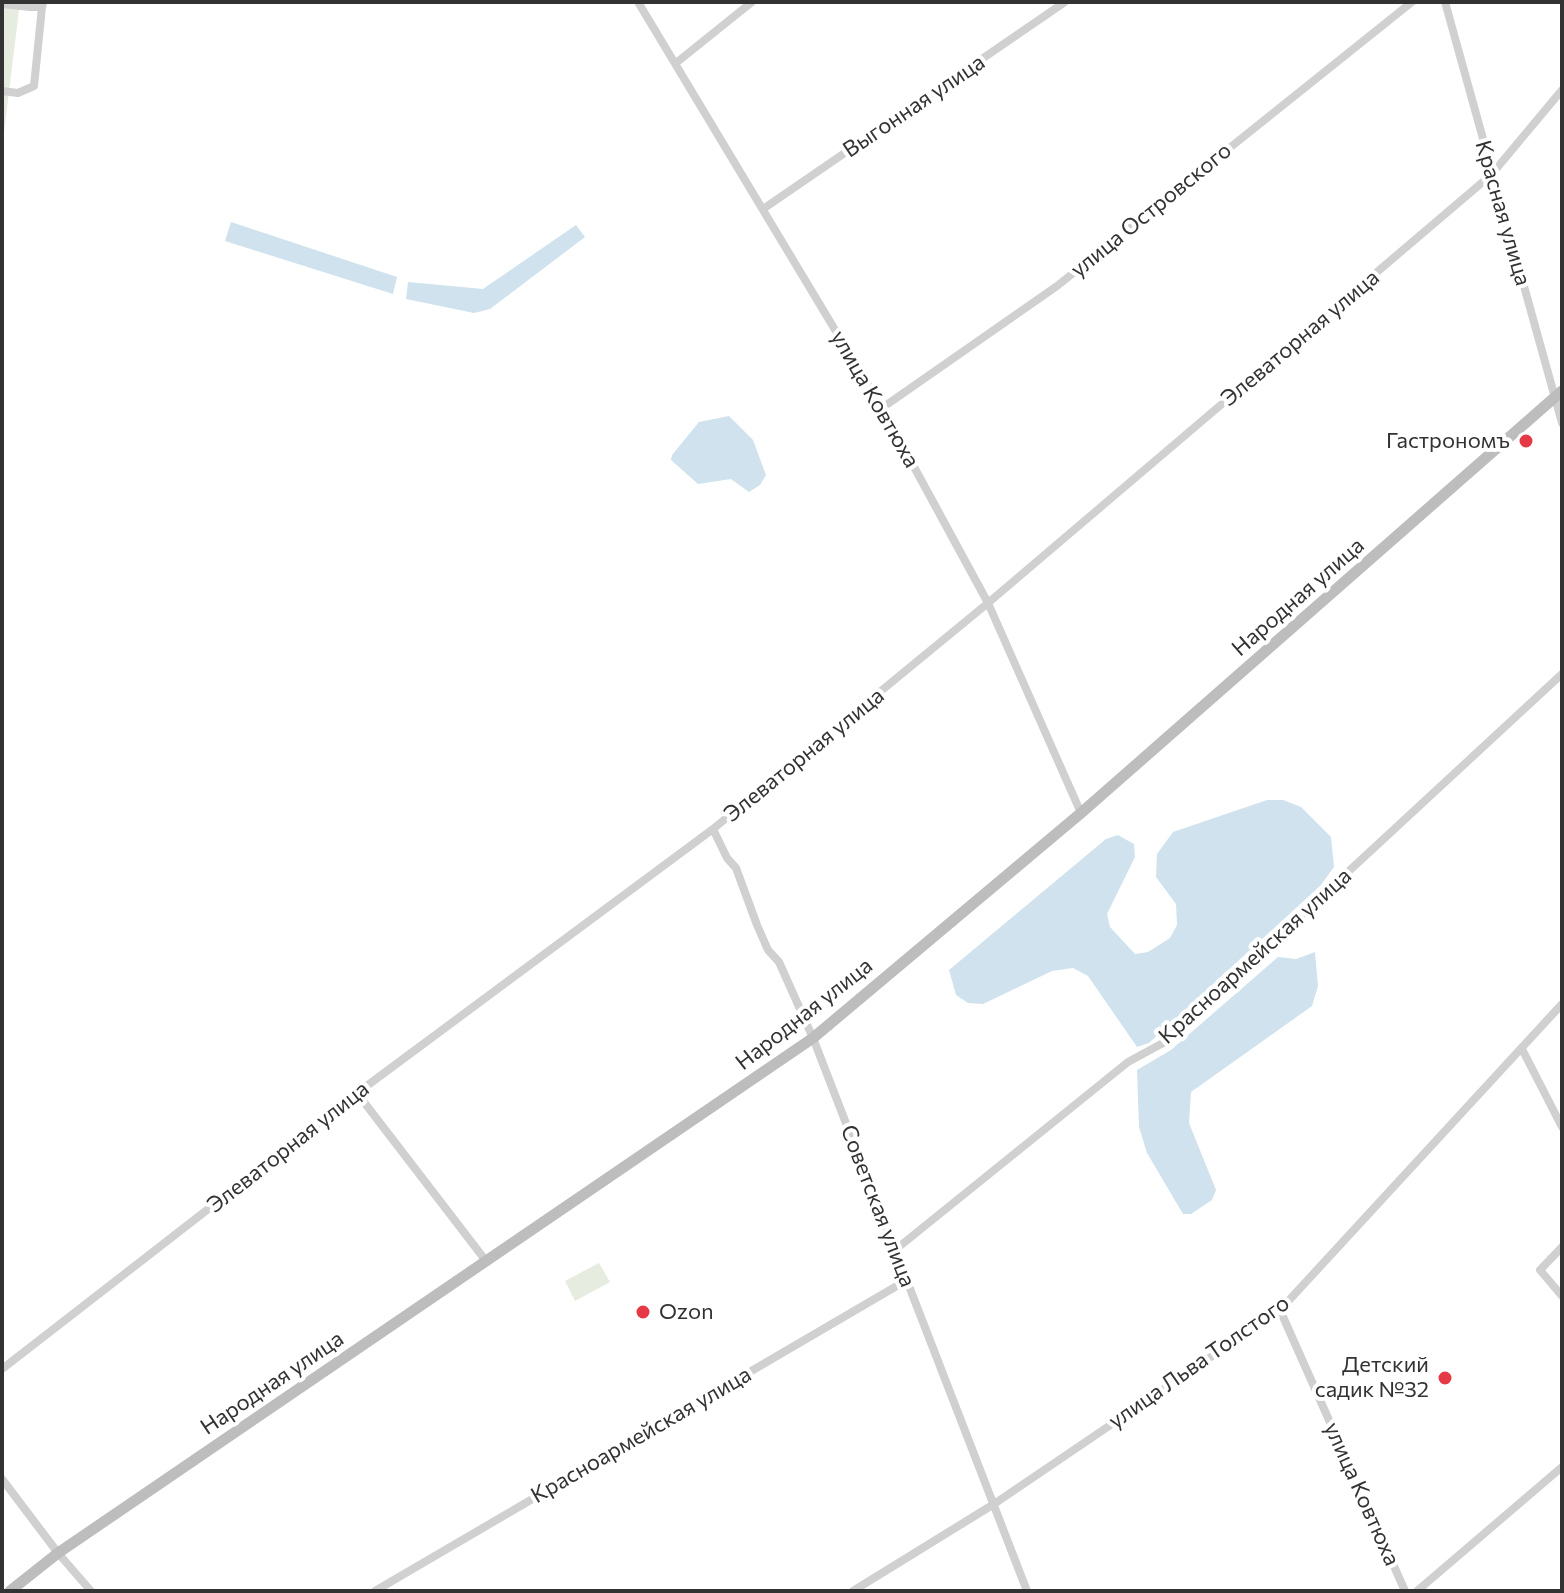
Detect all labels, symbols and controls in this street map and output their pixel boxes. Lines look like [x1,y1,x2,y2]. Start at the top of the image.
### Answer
street label: Выгонная улица [838,49,990,163]
street label: улица Островского [1065,137,1237,283]
street label: Красная улица [1470,137,1536,289]
street label: Элеваторная улица [1216,264,1384,412]
street label: улица Ковтюха [825,326,925,472]
place label: Гастрономъ [1386,428,1510,454]
marker: Гастрономъ [1517,432,1535,450]
street label: Народная улица [1227,532,1369,662]
street label: Элеваторная улица [719,682,889,828]
street label: Красноармейская улица [1153,863,1357,1049]
street label: Народная улица [730,952,878,1076]
street label: Элеваторная улица [202,1076,374,1218]
street label: Советская улица [835,1121,921,1291]
street label: улица Льва Толстого [1104,1290,1294,1434]
place label: Ozon [659,1299,714,1325]
marker: Ozon [634,1303,652,1321]
street label: Народная улица [196,1326,348,1440]
place label: Детский садик №32 [1315,1352,1429,1404]
street label: Красноармейская улица [526,1361,756,1509]
marker: Детский садик №32 [1436,1369,1454,1387]
street label: улица Ковтюха [1319,1418,1405,1570]

